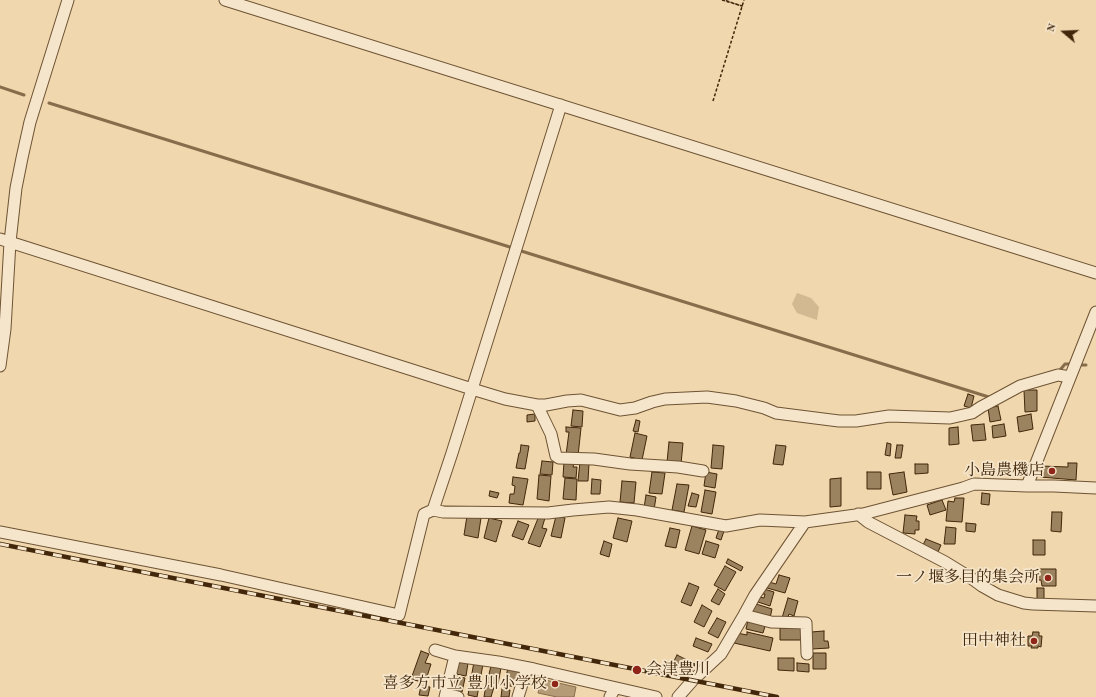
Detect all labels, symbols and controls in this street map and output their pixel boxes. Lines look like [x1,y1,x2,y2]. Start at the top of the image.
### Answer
north arrow [1044,12,1084,52]
text: N [1046,22,1059,34]
place label: 小島農機店 [964,461,1044,481]
marker: 小島農機店 [1047,466,1057,476]
place label: 一ノ堰多目的集会所 [896,568,1040,588]
marker: 一ノ堰多目的集会所 [1043,573,1053,583]
place label: 田中神社 [962,631,1026,651]
marker: 田中神社 [1029,636,1039,646]
place label: 会津豊川 [646,660,710,680]
marker: 会津豊川 [631,664,643,676]
place label: 喜多方市立 豊川小学校 [383,674,547,694]
marker: 喜多方市立 豊川小学校 [550,679,560,689]

